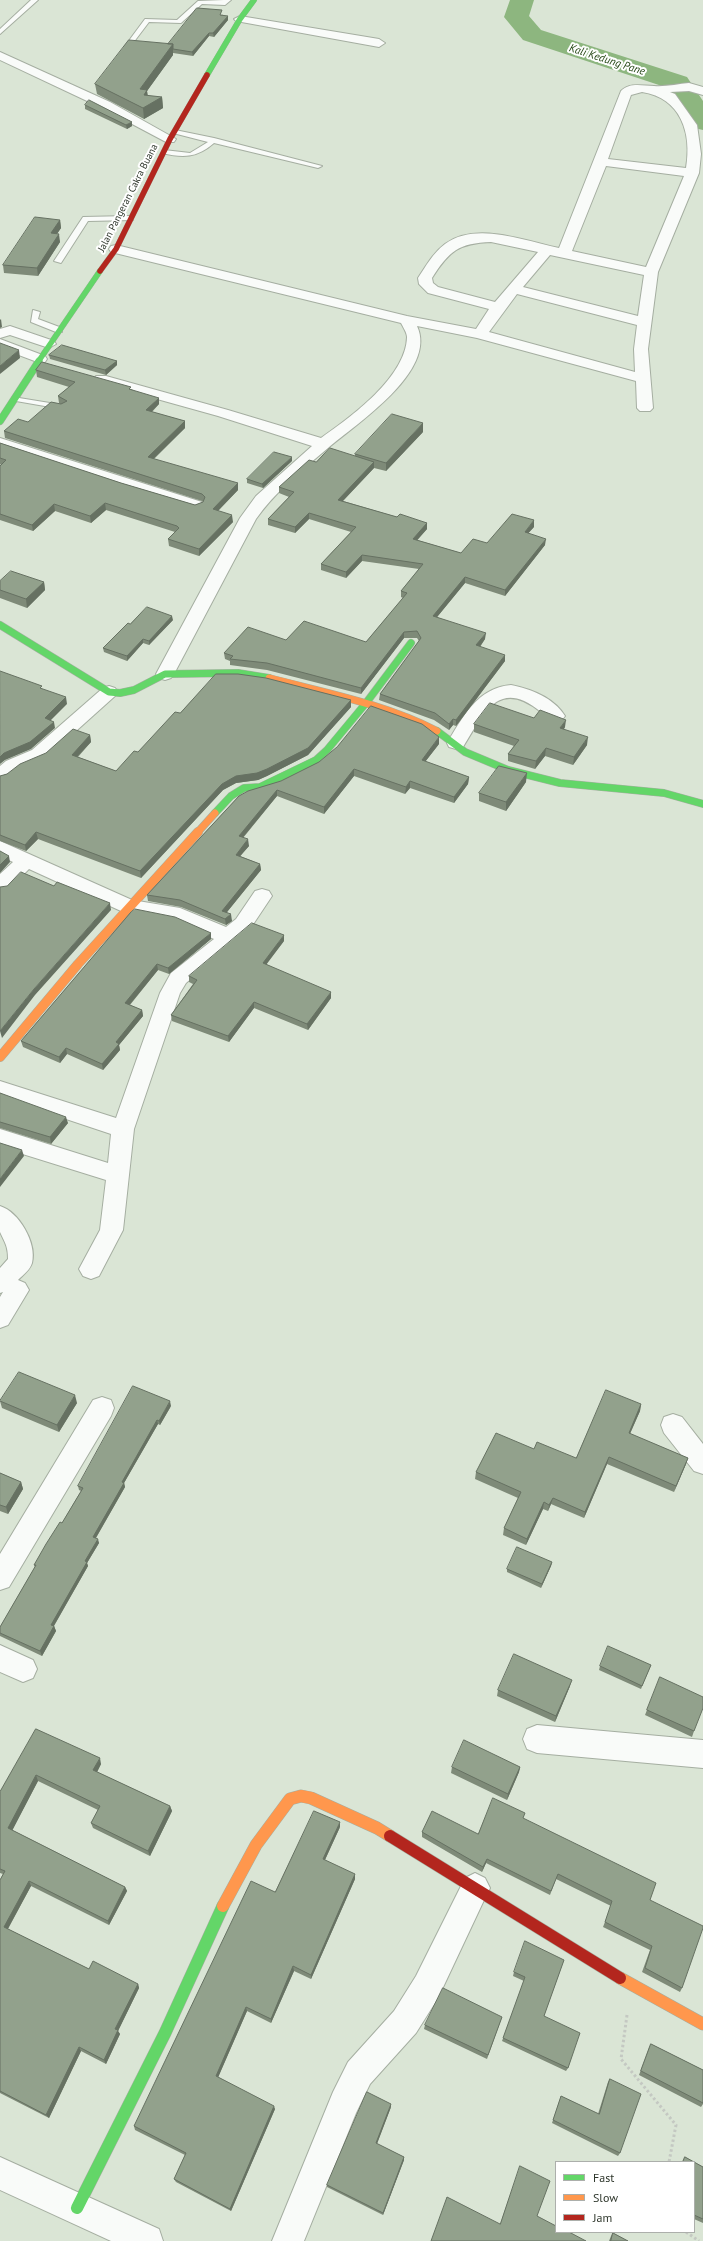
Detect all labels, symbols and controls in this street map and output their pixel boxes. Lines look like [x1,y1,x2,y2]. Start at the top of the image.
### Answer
water label: Kali Kedung Pane [567,42,647,78]
street label: Jalan Pangeran Cakra Buana [96,142,160,254]
legend [555,2161,695,2233]
text: Fast [593,2170,614,2185]
text: Slow [593,2190,618,2205]
text: Jam [593,2210,612,2225]

